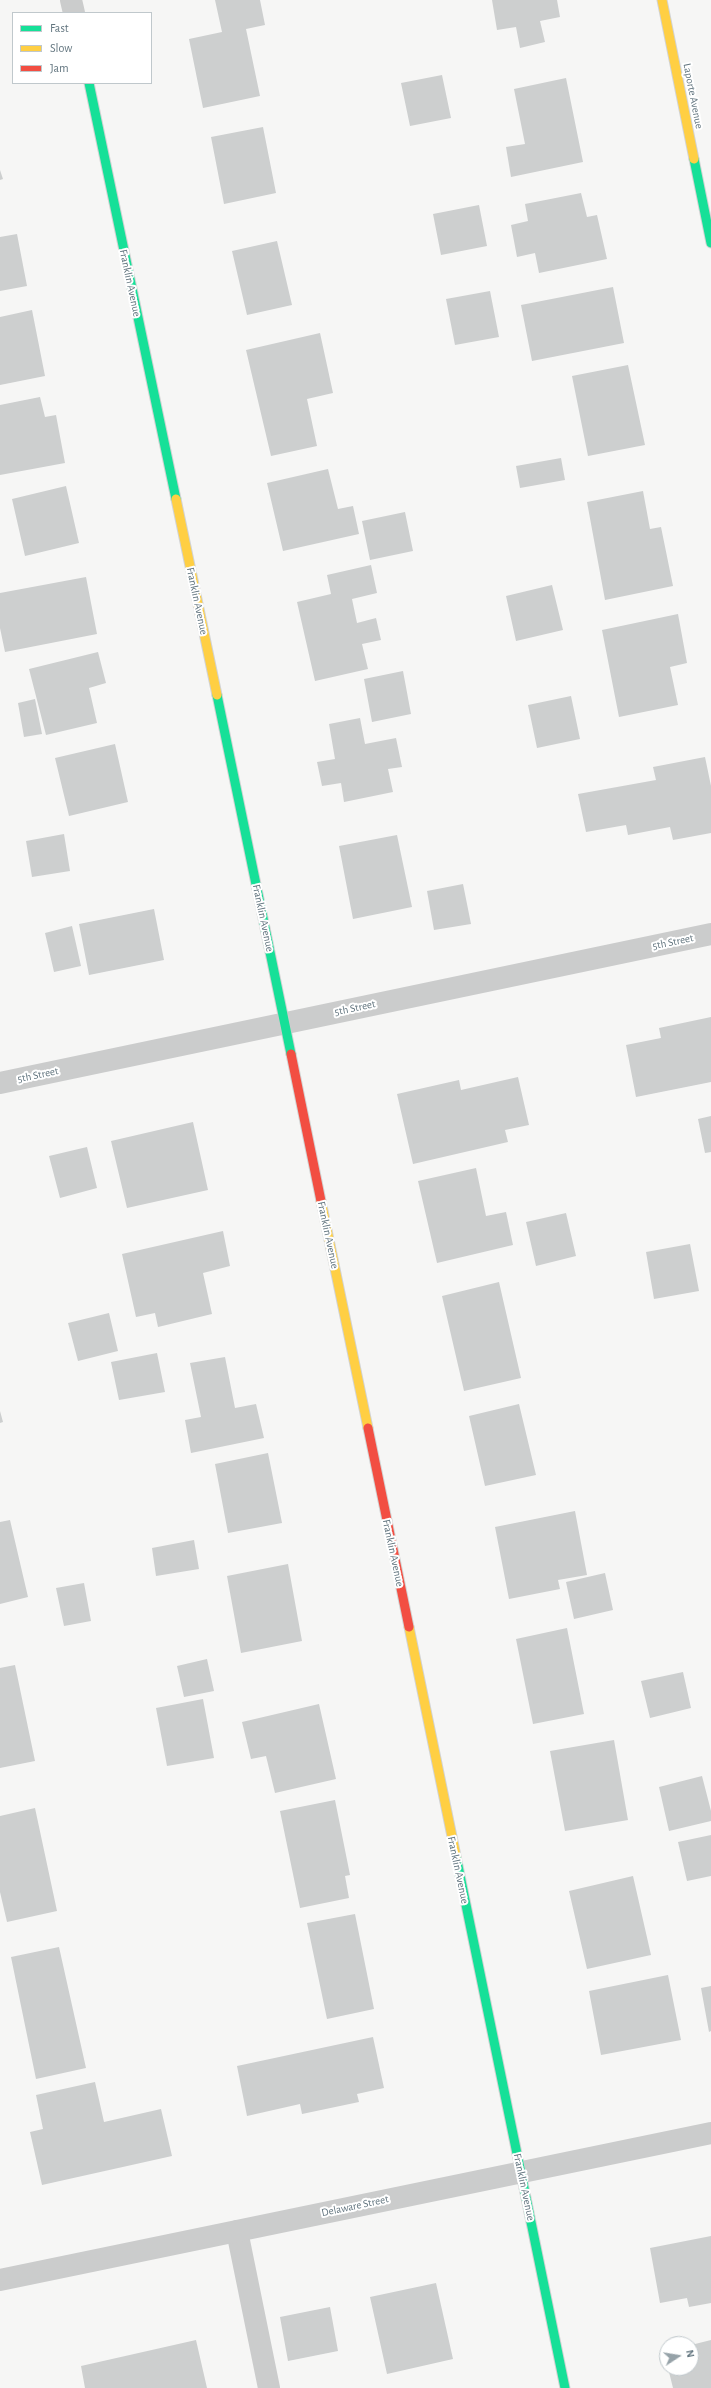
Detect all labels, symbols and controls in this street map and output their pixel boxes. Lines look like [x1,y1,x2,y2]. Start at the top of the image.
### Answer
legend [12,12,152,84]
text: Fast [50,22,69,34]
text: Slow [50,42,72,54]
text: Jam [50,62,69,74]
street label: Laporte Avenue [680,62,706,130]
street label: Franklin Avenue [116,248,144,318]
street label: Franklin Avenue [183,566,211,636]
street label: Franklin Avenue [249,883,277,953]
street label: 5th Street [651,931,695,953]
street label: 5th Street [333,997,377,1019]
street label: 5th Street [16,1064,60,1086]
street label: Franklin Avenue [314,1200,342,1270]
street label: Franklin Avenue [379,1518,407,1588]
street label: Franklin Avenue [444,1835,472,1905]
street label: Franklin Avenue [510,2152,538,2222]
street label: Delaware Street [320,2192,390,2220]
north arrow [659,2336,699,2376]
text: N [684,2349,696,2358]

